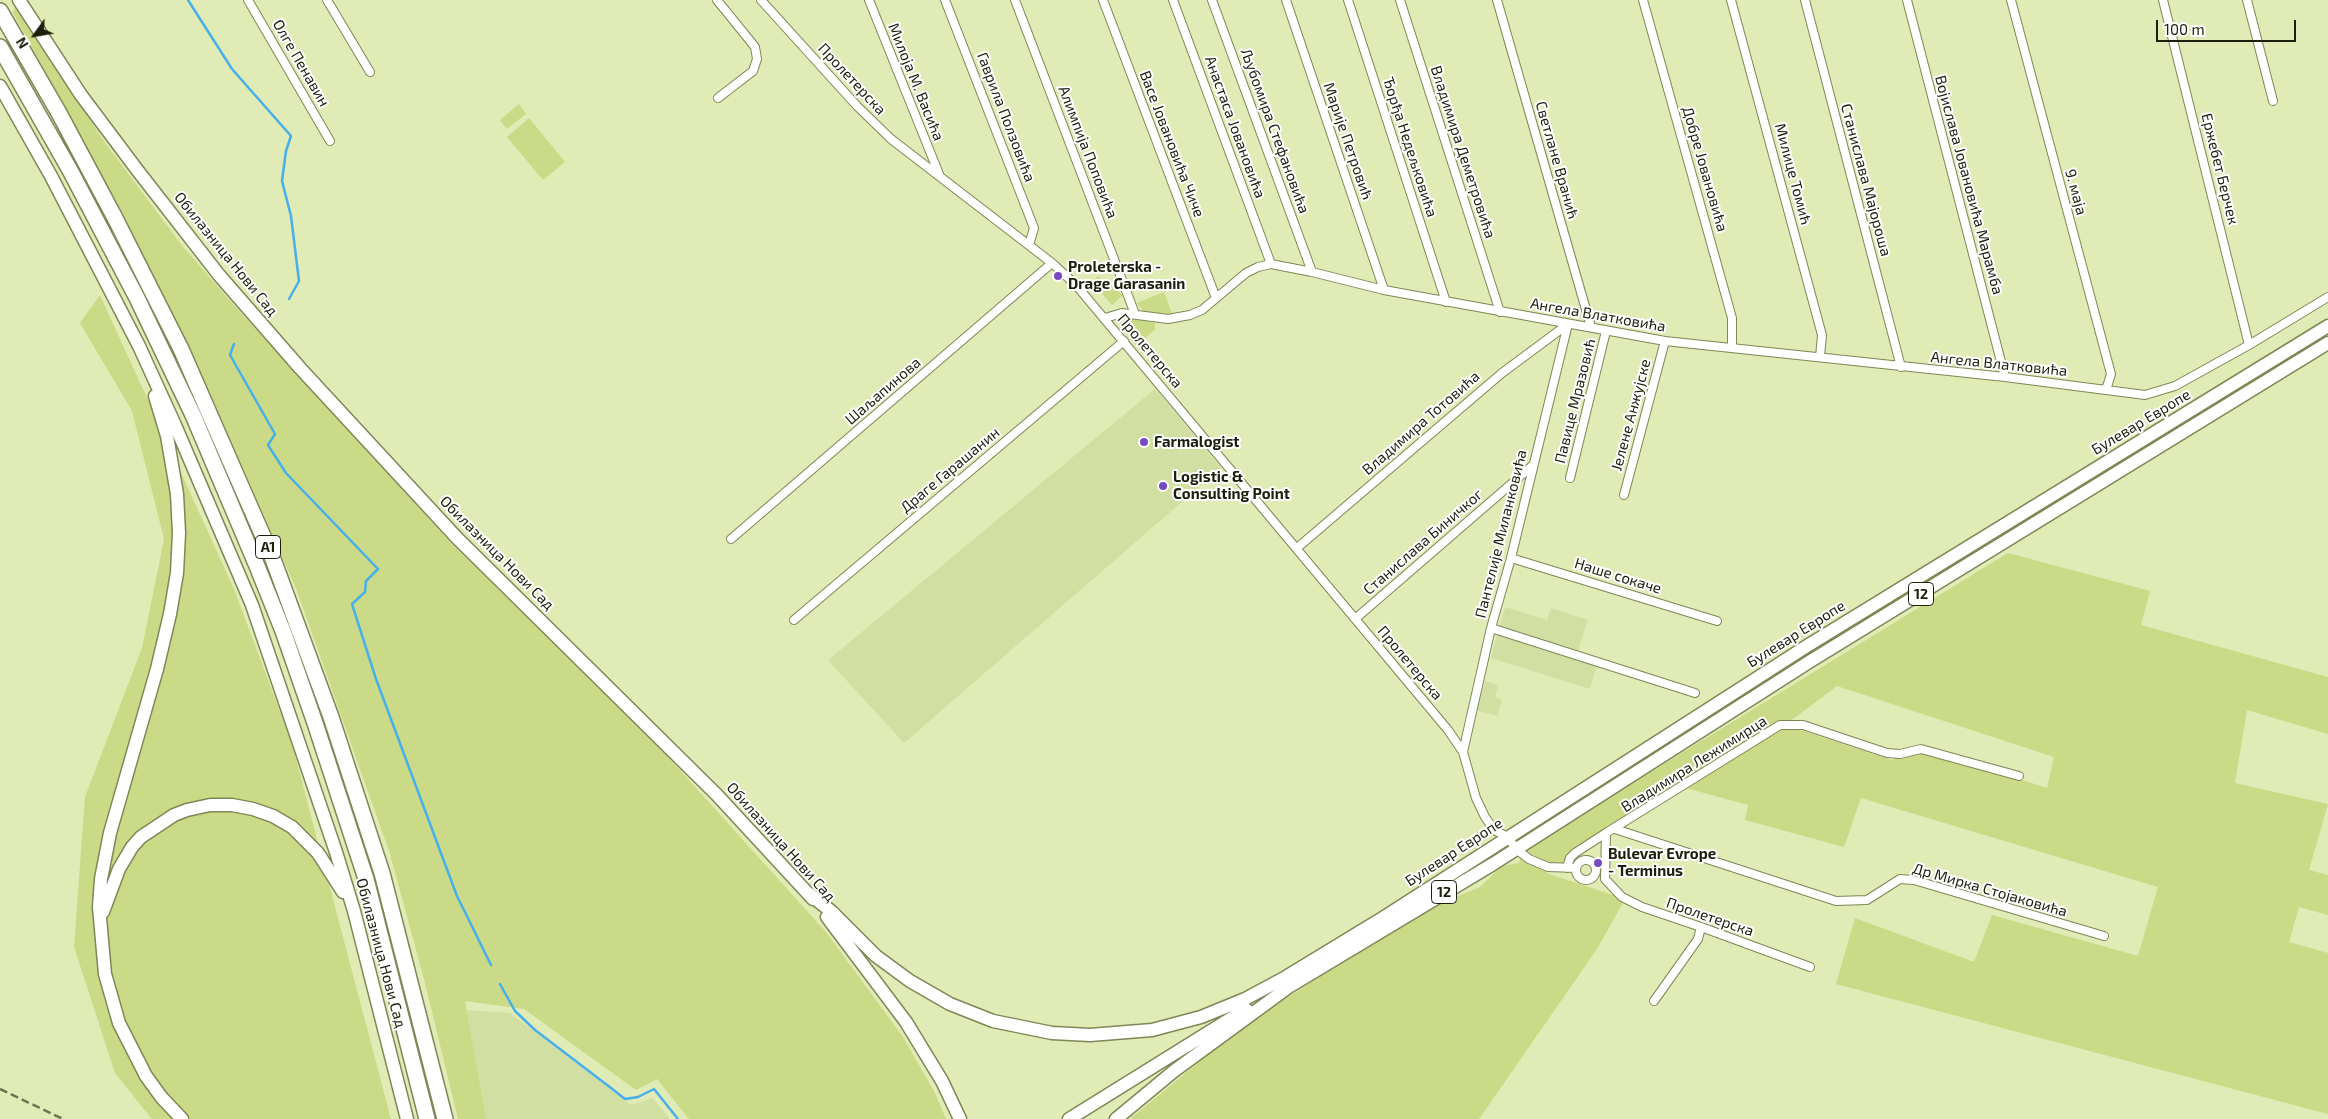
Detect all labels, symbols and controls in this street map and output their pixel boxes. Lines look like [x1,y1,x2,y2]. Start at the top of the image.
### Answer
north arrow [10,10,60,60]
scale bar [2158,10,2298,42]
street label: Олге Пенавин [269,16,333,110]
text: 100 m [2164,20,2205,38]
street label: Милоја М. Васића [884,21,948,143]
text: N [12,34,32,52]
street label: Пролетерска [814,40,890,118]
street label: Љубомира Стефановића [1237,46,1313,216]
street label: Гаврила Ползовића [973,50,1039,184]
street label: Анастаса Јовановића [1201,53,1269,201]
street label: Владимира Деметровића [1427,63,1499,241]
street label: Васе Јовановића Чиче [1136,68,1208,220]
street label: Војислава Јовановића Марамба [1931,73,2007,297]
street label: Ђорђа Недељковића [1379,75,1441,219]
street label: Марије Петровић [1320,80,1376,202]
street label: Алимпија Поповића [1054,83,1122,221]
street label: Светлане Вранић [1532,99,1582,221]
street label: Станислава Мајороша [1837,102,1895,258]
street label: Добре Јовановића [1679,104,1731,234]
street label: Ержебет Берчек [2197,111,2243,227]
street label: Милице Томић [1771,121,1815,227]
street label: 9. маја [2061,167,2091,217]
street label: Обилазница Нови Сад [170,188,282,320]
place label: Proleterska - Drage Garasanin [1068,258,1185,293]
marker: Proleterska - Drage Garasanin [1052,270,1064,282]
street label: Ангела Влатковића [1529,294,1667,336]
street label: Пролетерска [1114,310,1186,392]
street label: Павице Мразовић [1551,337,1599,465]
street label: Ангела Влатковића [1930,348,2068,380]
street label: Шаљапинова [842,353,924,429]
street label: Јелене Анжујске [1607,357,1655,473]
street label: Владимира Тотовића [1359,367,1483,479]
street label: Булевар Европе [2088,385,2194,459]
street label: Драге Гарашанин [897,423,1003,517]
place label: Farmalogist [1154,433,1240,451]
marker: Farmalogist [1138,436,1150,448]
street label: Пантелије Миланковића [1471,448,1531,620]
place label: Logistic & Consulting Point [1173,468,1290,503]
marker: Logistic & Consulting Point [1157,480,1169,492]
street label: Станислава Биничког [1360,485,1486,599]
street label: Обилазница Нови Сад [436,492,558,614]
road number: A1 [256,536,280,558]
street label: Наше сокаче [1572,554,1664,598]
road number: 12 [1908,582,1934,606]
street label: Булевар Европе [1744,597,1848,671]
street label: Пролетерска [1374,622,1446,704]
street label: Владимира Лежимирца [1618,712,1770,816]
street label: Обилазница Нови Сад [723,779,839,905]
street label: Булевар Европе [1402,814,1506,890]
place label: Bulevar Evrope - Terminus [1608,845,1716,880]
marker: Bulevar Evrope - Terminus [1592,857,1604,869]
street label: Др Мирка Стојаковића [1911,859,2069,921]
street label: Обилазница Нови Сад [352,876,410,1030]
road number: 12 [1432,880,1456,904]
street label: Пролетерска [1664,894,1756,940]

